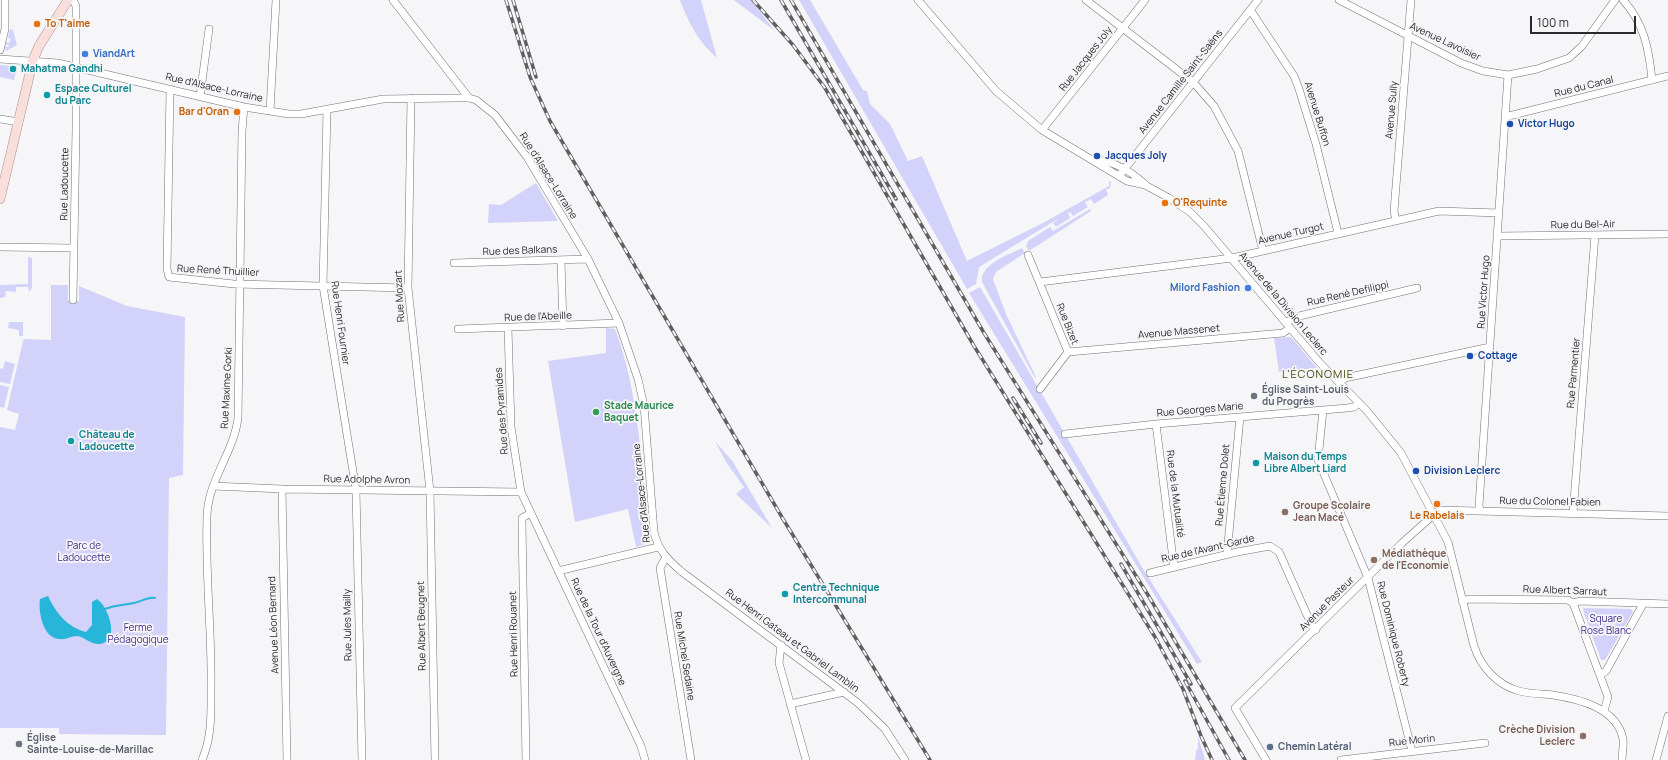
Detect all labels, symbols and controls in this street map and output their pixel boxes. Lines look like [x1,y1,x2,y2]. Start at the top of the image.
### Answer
scale bar [1532,8,1638,34]
text: 100 m [1537,14,1569,31]
place label: To T'aime [45,18,90,30]
marker: To T'aime [32,19,42,29]
street label: Avenue Lavoisier [1408,20,1482,64]
street label: Rue Jacques Joly [1057,24,1115,94]
street label: Avenue Camille Saint-Saëns [1137,27,1225,137]
place label: ViandArt [93,48,135,60]
marker: ViandArt [80,49,90,59]
place label: Mahatma Gandhi [21,63,103,75]
marker: Mahatma Gandhi [8,64,18,74]
street label: Rue d'Alsace-Lorraine [164,71,264,105]
street label: Rue du Canal [1553,74,1615,100]
street label: Avenue Buffon [1302,80,1332,148]
street label: Avenue Sully [1383,80,1401,140]
place label: Espace Culturel du Parc [55,83,132,106]
marker: Espace Culturel du Parc [42,90,52,100]
place label: Bar d'Oran [179,106,229,118]
marker: Bar d'Oran [232,107,242,117]
place label: Victor Hugo [1518,118,1575,130]
marker: Victor Hugo [1505,119,1515,129]
street label: Rue d'Alsace-Lorraine [517,131,579,221]
street label: Rue Ladoucette [58,147,72,221]
place label: Jacques Joly [1105,150,1167,162]
marker: Jacques Joly [1092,151,1102,161]
place label: O'Requinte [1173,197,1227,209]
marker: O'Requinte [1160,198,1170,208]
street label: Rue du Bel-Air [1551,218,1615,232]
street label: Avenue Turgot [1257,221,1325,247]
street label: Rue des Balkans [482,244,558,258]
street label: Avenue de la Division Leclerc [1236,250,1330,358]
street label: Rue Victor Hugo [1475,255,1493,329]
street label: Rue René Thuillier [176,263,260,279]
street label: Rue Mozart [393,270,407,322]
street label: Rue René Defilippi [1306,279,1390,309]
street label: Rue Henri Fournier [328,280,352,366]
place label: Milord Fashion [1170,282,1240,294]
marker: Milord Fashion [1243,283,1253,293]
street label: Rue Bizet [1053,302,1081,346]
street label: Rue de l'Abeille [504,310,572,324]
street label: Avenue Massenet [1138,322,1220,342]
street label: Rue Parmentier [1565,337,1583,409]
street label: Rue Maxime Gorki [219,347,235,429]
place label: Cottage [1478,350,1518,362]
marker: Cottage [1465,351,1475,361]
street label: Rue des Pyramides [493,367,511,455]
district label: L'ÉCONOMIE [1282,368,1354,382]
place label: Église Saint-Louis du Progrès [1262,384,1349,408]
marker: Église Saint-Louis du Progrès [1249,391,1259,401]
place label: Stade Maurice Baquet [604,400,674,424]
street label: Rue Georges Marie [1156,400,1244,420]
marker: Stade Maurice Baquet [591,407,601,417]
place label: Château de Ladoucette [79,429,135,452]
marker: Château de Ladoucette [66,436,76,446]
street label: Rue d'Alsace-Lorraine [631,443,653,543]
street label: Rue Étienne Dolet [1213,443,1233,527]
street label: Rue de la Mutualité [1164,450,1186,538]
place label: Maison du Temps Libre Albert Liard [1264,451,1347,474]
marker: Maison du Temps Libre Albert Liard [1251,458,1261,468]
place label: Division Leclerc [1424,465,1500,477]
marker: Division Leclerc [1411,466,1421,476]
street label: Rue Adolphe Avron [324,473,410,487]
street label: Rue du Colonel Fabien [1499,495,1601,509]
marker: Le Rabelais [1432,499,1442,509]
place label: Groupe Scolaire Jean Macé [1293,500,1370,524]
marker: Groupe Scolaire Jean Macé [1280,507,1290,517]
place label: Le Rabelais [1410,510,1464,522]
street label: Rue de l'Avant-Garde [1160,532,1256,566]
park label: Parc de Ladoucette [58,540,110,564]
place label: Médiathèque de l'Economie [1382,548,1449,572]
marker: Médiathèque de l'Economie [1369,555,1379,565]
street label: Avenue Pasteur [1297,574,1357,634]
street label: Avenue Léon Bernard [266,576,282,674]
street label: Rue de la Tour d'Auvergne [568,576,628,688]
street label: Rue Dominique Roberty [1374,580,1412,688]
street label: Rue Albert Beugnet [415,581,429,671]
place label: Centre Technique Intercommunal [793,582,880,606]
street label: Rue Albert Sarraut [1523,584,1607,598]
street label: Rue Henri Gateau et Gabriel Lamblin [723,587,861,695]
street label: Rue Jules Mailly [341,589,355,661]
marker: Centre Technique Intercommunal [780,589,790,599]
street label: Rue Henri Rouanet [507,591,521,677]
street label: Rue Michel Sedaine [671,611,697,701]
park label: Square Rose Blanc [1581,613,1631,636]
park label: Ferme Pédagogique [107,622,169,646]
place label: Crèche Division Leclerc [1499,724,1575,748]
marker: Crèche Division Leclerc [1578,731,1588,741]
place label: Église Sainte-Louise-de-Marillac [27,732,153,756]
street label: Rue Morin [1388,733,1436,749]
marker: Église Sainte-Louise-de-Marillac [14,739,24,749]
place label: Chemin Latéral [1278,741,1351,753]
marker: Chemin Latéral [1265,742,1275,752]

